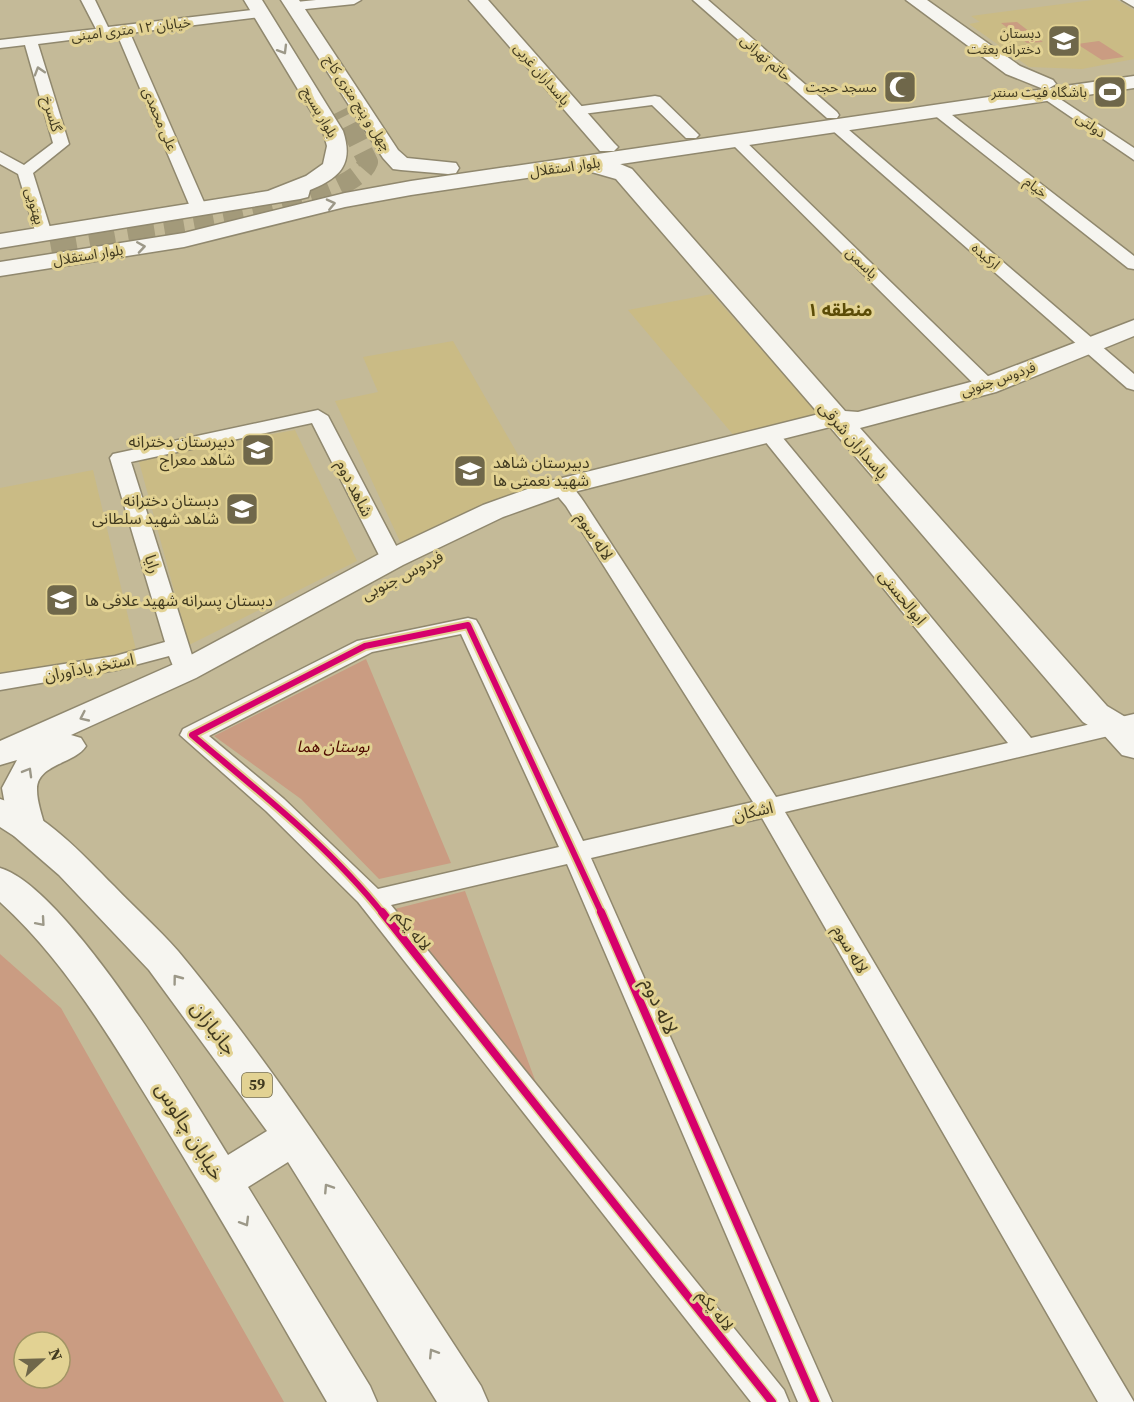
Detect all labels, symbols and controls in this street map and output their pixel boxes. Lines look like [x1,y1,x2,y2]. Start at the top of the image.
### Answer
street label: خیابان ۱۲ متری امینی [70,12,192,46]
place label: دبستان دخترانه بعثت [967,23,1041,59]
school or university icon: دبستان دخترانه بعثت [1046,23,1082,59]
street label: حاتم تهرانی [736,30,796,86]
street label: پاسداران غربی [509,38,575,110]
one-way arrow [276,44,288,54]
street label: چهل و پنج متری کاج [319,51,396,155]
one-way arrow [34,66,46,77]
mosque icon: مسجد حجت [882,69,918,105]
sports icon: باشگاه فیت سنتر [1092,74,1128,110]
place label: مسجد حجت [806,77,877,97]
place label: باشگاه فیت سنتر [990,82,1087,102]
street label: بلوار بسیج [296,83,343,142]
street label: علی محمدی [138,84,182,154]
street label: گلسرخ [36,94,67,135]
street label: دولتی [1072,108,1110,143]
street label: بلوار استقلال [529,152,602,182]
street label: خیام [1020,172,1052,203]
street label: بهتویی [20,185,50,227]
one-way arrow [326,198,336,211]
street label: ارکیده [967,238,1005,274]
street label: بلوار استقلال [51,240,125,270]
one-way arrow [135,241,145,254]
street label: یاسمن [842,243,882,283]
district label: منطقه ۱ [808,297,872,322]
street label: فردوس جنوبی [958,357,1038,401]
street label: پاسداران شرقی [814,397,894,483]
place label: دبیرستان دخترانه شاهد معراج [129,430,235,472]
school or university icon: دبیرستان دخترانه شاهد معراج [240,432,276,468]
place label: دبیرستان شاهد شهید نعمتی ها [493,451,590,491]
school or university icon: دبیرستان شاهد شهید نعمتی ها [452,453,488,489]
street label: شاهد دوم [330,456,379,521]
place label: دبستان دخترانه شاهد شهید سلطانی [92,489,219,529]
school or university icon: دبستان دخترانه شاهد شهید سلطانی [224,491,260,527]
street label: لاله سوم [570,508,619,565]
street label: فردوس جنوبی [357,545,447,605]
street label: رایا [140,552,166,576]
street label: ابوالحسنی [874,565,932,629]
school or university icon: دبستان پسرانه شهید علافی ها [44,582,80,618]
place label: دبستان پسرانه شهید علافی ها [85,589,273,611]
street label: استخر یادآوران [42,648,136,686]
one-way arrow [80,709,91,721]
park label: بوستان هما [297,735,370,757]
one-way arrow [21,768,32,778]
street label: اشکان [731,796,775,826]
street label: لاله یکم [388,905,436,956]
one-way arrow [34,915,45,926]
street label: لاله سوم [827,921,874,978]
street label: لاله دوم [634,973,685,1039]
one-way arrow [174,974,185,985]
street label: جانبازان [184,995,244,1061]
road number: 59 [242,1073,272,1097]
street label: خیابان چالوس [149,1076,231,1186]
one-way arrow [324,1184,336,1194]
one-way arrow [238,1216,250,1226]
street label: لاله یکم [691,1285,739,1336]
north arrow [12,1330,72,1390]
text: N [44,1345,68,1364]
one-way arrow [429,1348,440,1359]

